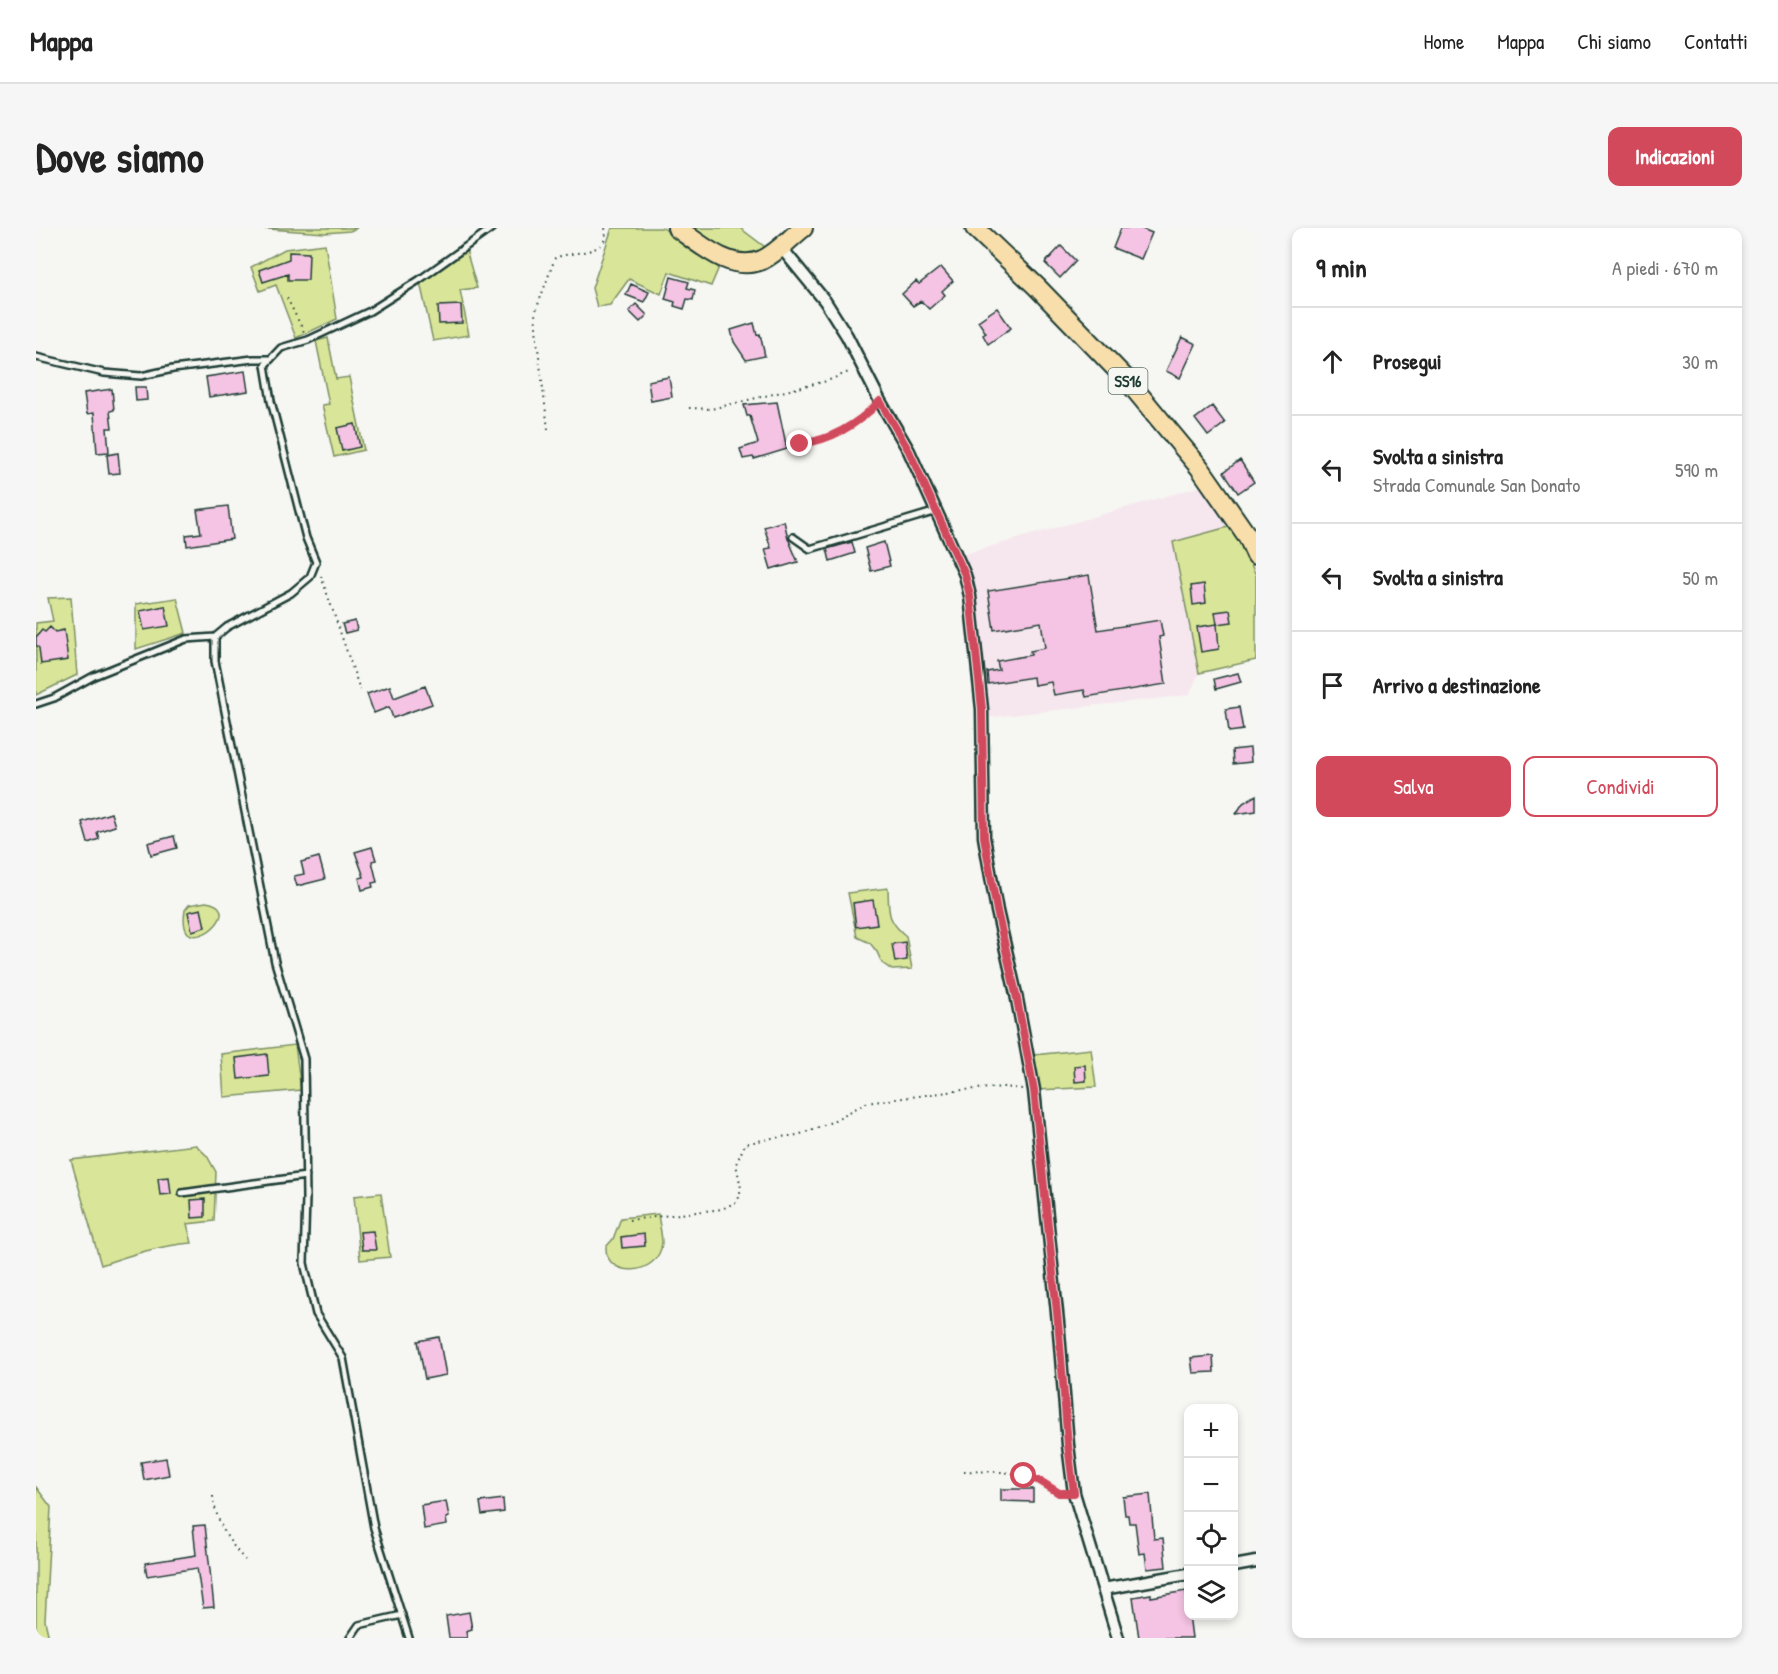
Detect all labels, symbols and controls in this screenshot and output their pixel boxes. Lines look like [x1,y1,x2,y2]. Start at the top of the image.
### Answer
text: Mappa [30,22,93,60]
text: Home [1423,27,1464,56]
text: Mappa [1497,27,1544,56]
text: Chi siamo [1577,27,1651,56]
text: Contatti [1684,27,1748,56]
button: Indicazioni [1608,127,1742,186]
text: Dove siamo [36,128,204,185]
text: 9 min [1316,250,1367,285]
text: A piedi · 670 m [1612,254,1718,281]
icon: ahead [1316,345,1349,378]
text: Prosegui [1373,346,1442,376]
text: 30 m [1682,348,1718,375]
road number: SS16 [1108,368,1148,394]
route end [786,430,812,456]
text: Svolta a sinistra [1373,441,1503,471]
icon: left [1316,453,1349,486]
text: 590 m [1675,456,1718,483]
text: Strada Comunale San Donato [1373,471,1580,498]
icon: left [1316,561,1349,594]
text: Svolta a sinistra [1373,562,1503,592]
text: 50 m [1682,564,1718,591]
icon: arrive [1316,669,1349,702]
text: Arrivo a destinazione [1373,670,1541,700]
button: Salva [1316,756,1511,817]
button: Condividi [1523,756,1718,817]
map controls [1184,1404,1238,1620]
button: + [1184,1404,1238,1458]
button: − [1184,1458,1238,1512]
route start [1010,1462,1036,1488]
button: locate [1184,1512,1238,1566]
button: layers [1184,1566,1238,1620]

